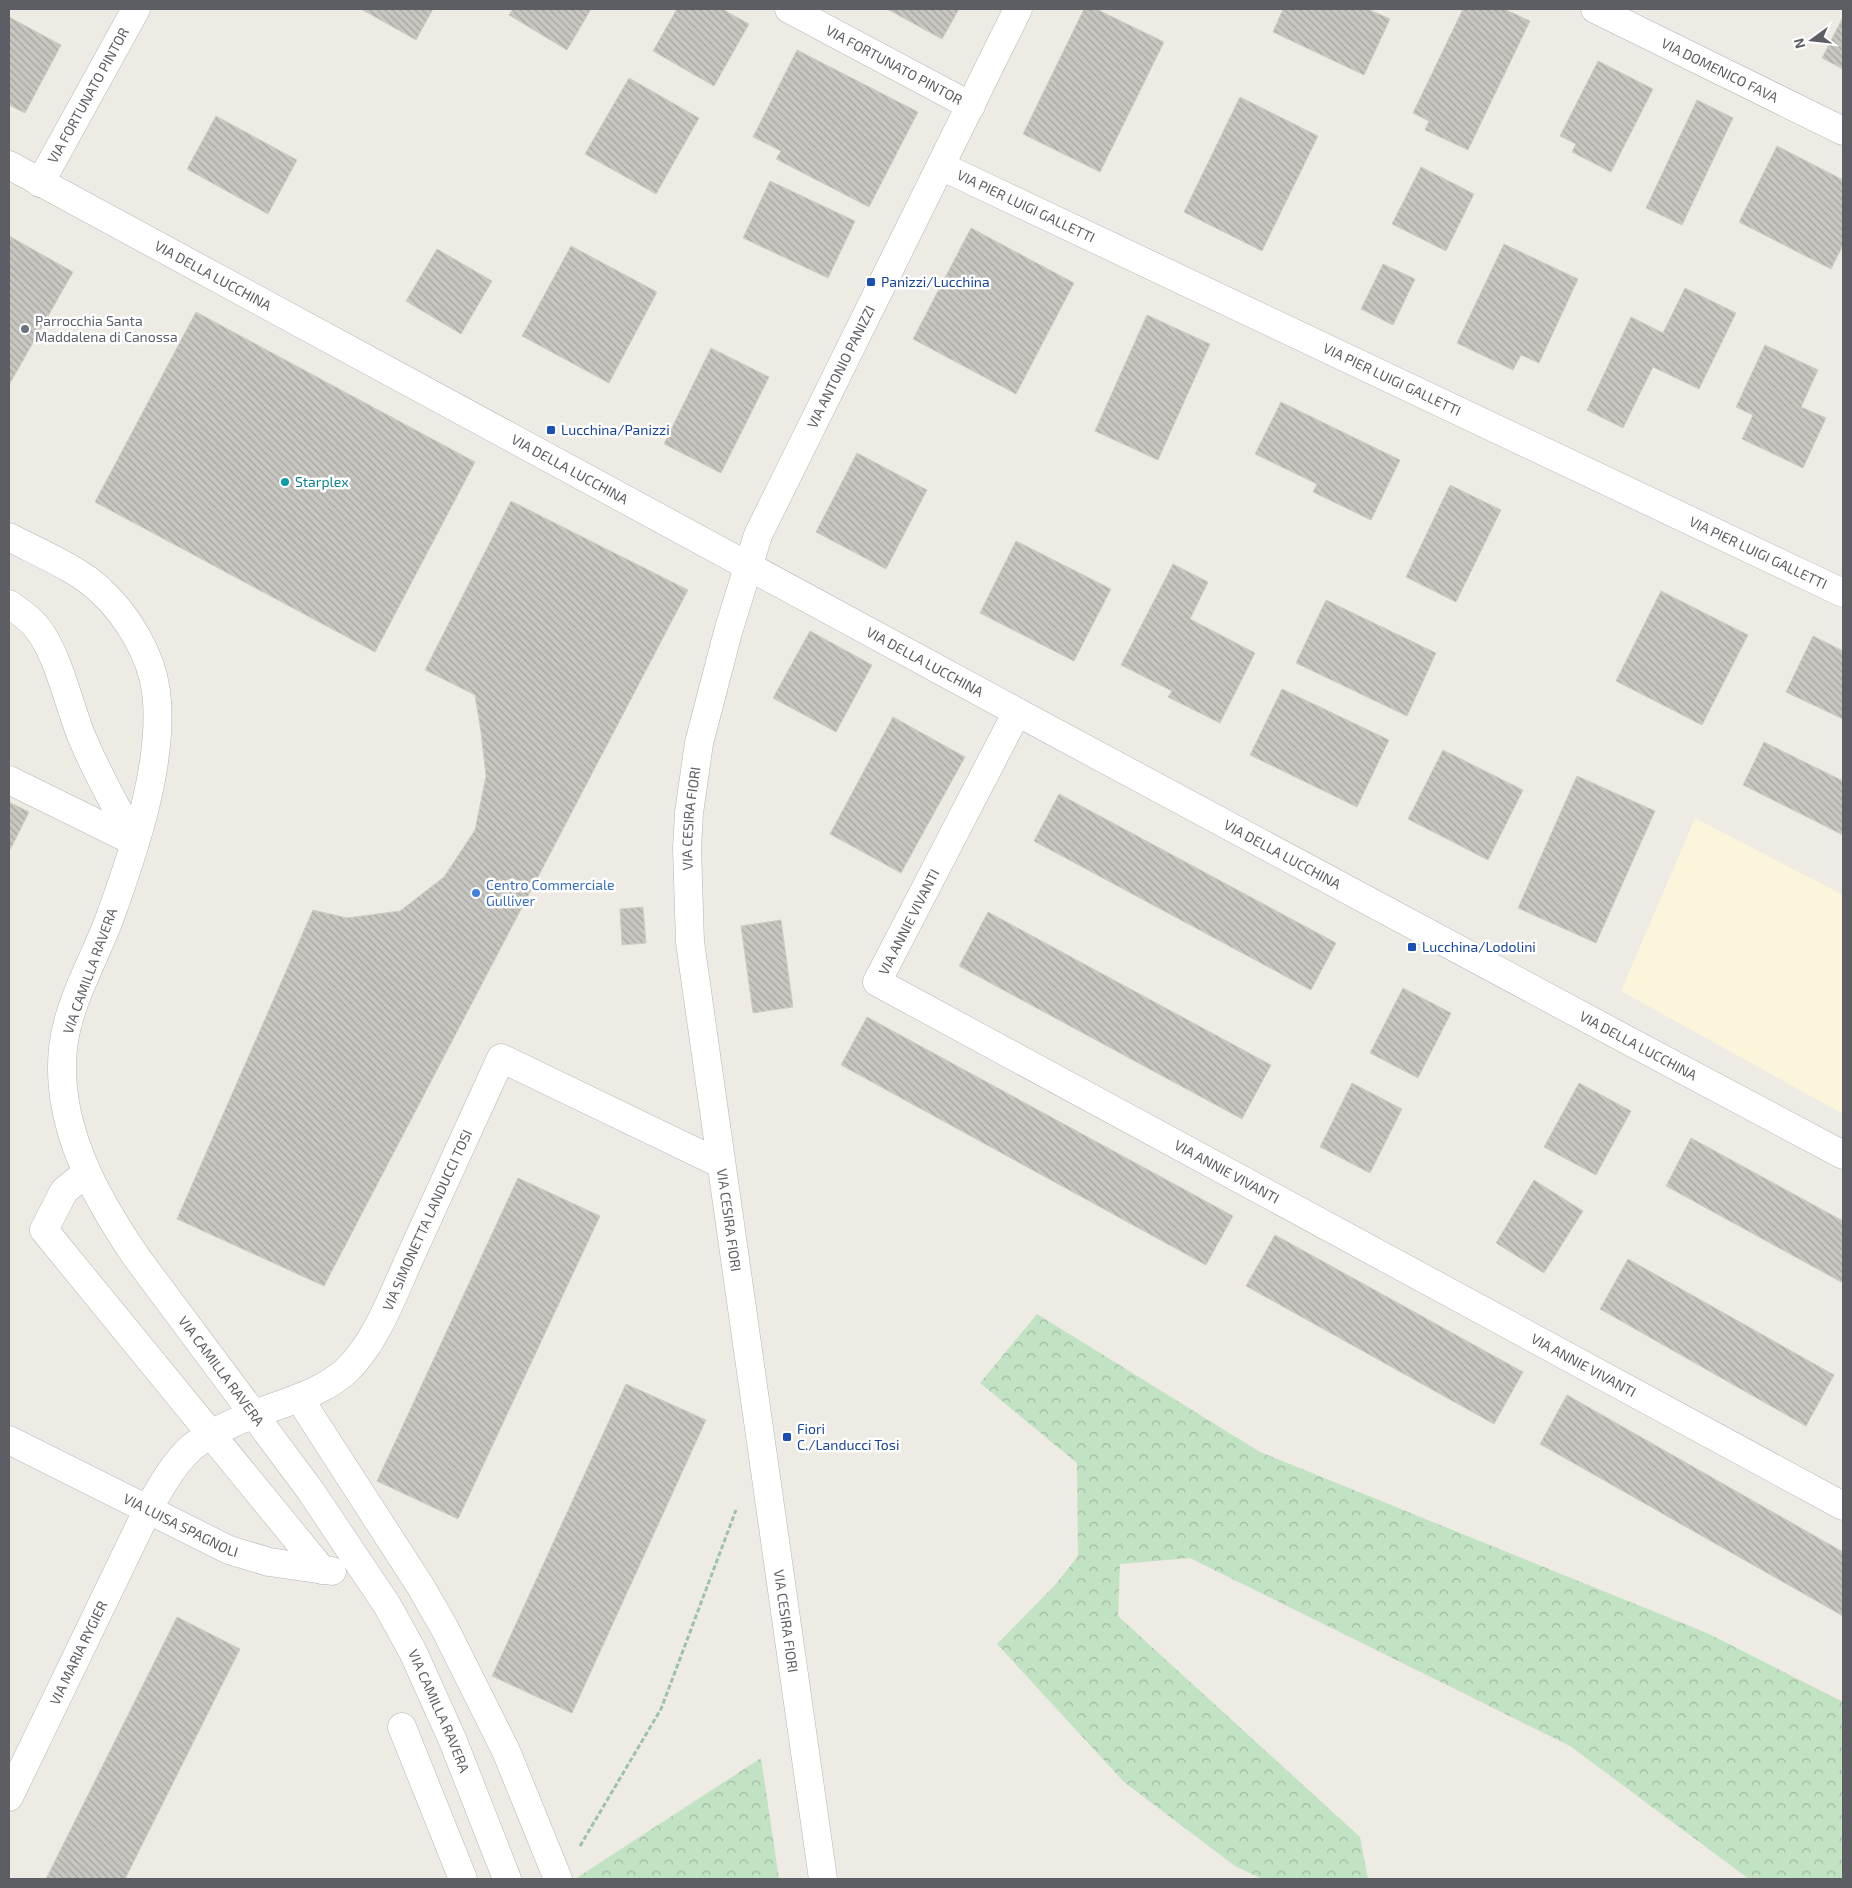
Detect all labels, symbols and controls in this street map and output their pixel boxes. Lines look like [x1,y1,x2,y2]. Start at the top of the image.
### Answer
north arrow [1787,15,1837,65]
street label: VIA FORTUNATO PINTOR [823,21,966,108]
street label: VIA FORTUNATO PINTOR [44,24,132,166]
street label: VIA DOMENICO FAVA [1659,34,1781,106]
text: N [1789,36,1808,51]
street label: VIA PIER LUIGI GALLETTI [955,166,1098,246]
street label: VIA DELLA LUCCHINA [152,237,275,314]
place label: Panizzi/Lucchina [881,273,990,290]
marker: Panizzi/Lucchina [865,276,877,288]
street label: VIA ANTONIO PANIZZI [803,302,878,431]
place label: Parrocchia Santa Maddalena di Canossa [35,312,178,345]
marker: Parrocchia Santa Maddalena di Canossa [19,323,31,335]
street label: VIA PIER LUIGI GALLETTI [1321,339,1464,419]
place label: Lucchina/Panizzi [561,421,670,438]
marker: Lucchina/Panizzi [545,424,557,436]
street label: VIA DELLA LUCCHINA [509,430,632,508]
place label: Starplex [295,473,349,490]
marker: Starplex [279,476,291,488]
street label: VIA PIER LUIGI GALLETTI [1687,512,1830,592]
street label: VIA DELLA LUCCHINA [864,623,987,700]
street label: VIA CESIRA FIORI [678,766,704,871]
street label: VIA DELLA LUCCHINA [1221,816,1344,893]
street label: VIA ANNIE VIVANTI [874,866,943,978]
place label: Centro Commerciale Gulliver [486,876,615,909]
marker: Centro Commerciale Gulliver [470,887,482,899]
street label: VIA CAMILLA RAVERA [59,905,120,1036]
place label: Lucchina/Lodolini [1422,938,1536,955]
marker: Lucchina/Lodolini [1406,941,1418,953]
street label: VIA DELLA LUCCHINA [1577,1007,1700,1084]
street label: VIA SIMONETTA LANDUCCI TOSI [378,1127,475,1313]
street label: VIA ANNIE VIVANTI [1172,1136,1282,1207]
street label: VIA CESIRA FIORI [714,1167,745,1273]
street label: VIA CAMILLA RAVERA [175,1312,268,1429]
street label: VIA ANNIE VIVANTI [1528,1330,1639,1400]
place label: Fiori C./Landucci Tosi [797,1420,899,1453]
marker: Fiori C./Landucci Tosi [781,1431,793,1443]
street label: VIA LUISA SPAGNOLI [121,1490,240,1560]
street label: VIA CESIRA FIORI [771,1568,802,1674]
street label: VIA MARIA RYGIER [46,1597,111,1708]
street label: VIA CAMILLA RAVERA [405,1647,474,1775]

